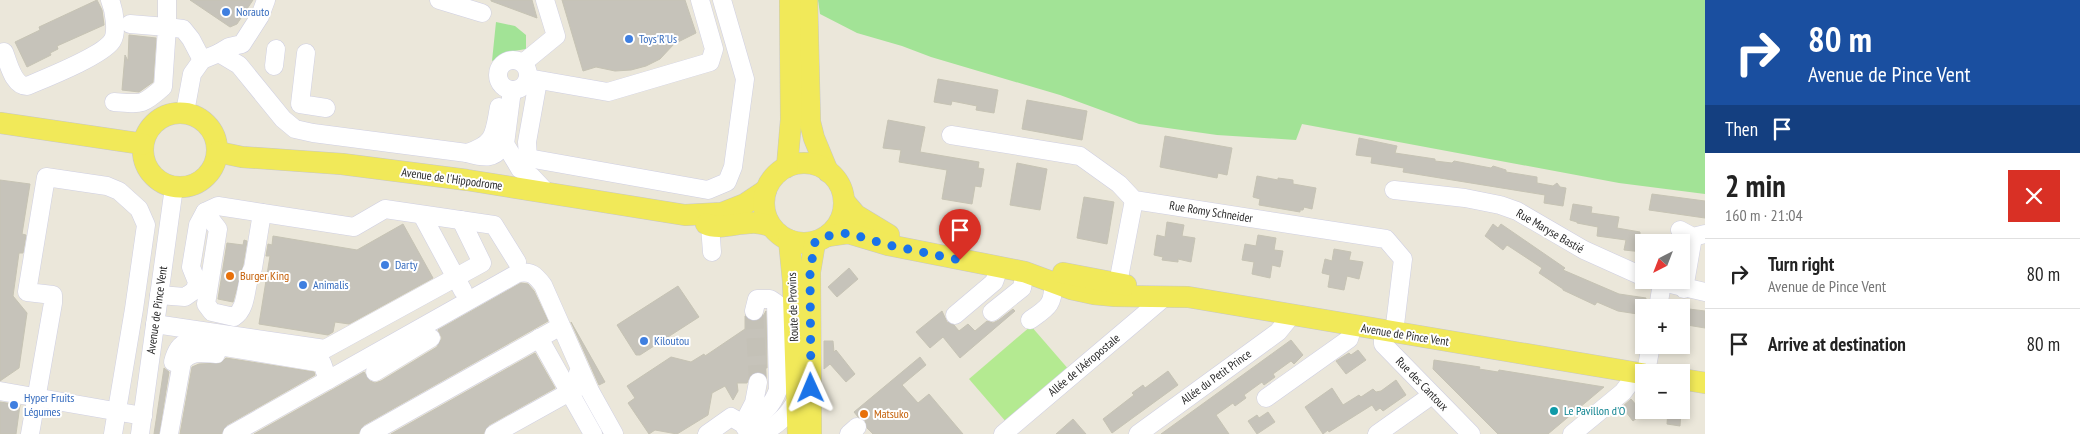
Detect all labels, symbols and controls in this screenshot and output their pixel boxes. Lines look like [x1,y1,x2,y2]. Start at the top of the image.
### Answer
place label: Norauto [236,4,269,19]
marker: Norauto [220,6,232,18]
text: 80 m [1808,16,1872,62]
icon: right [1725,20,1790,85]
place label: Toys'R'Us [639,31,677,46]
marker: Toys'R'Us [623,33,635,45]
text: Avenue de Pince Vent [1808,60,1971,88]
icon: arrive [1768,115,1796,143]
text: Then [1725,117,1758,141]
street label: Avenue de l'Hippodrome [401,164,503,193]
text: 2 min [1725,166,1786,205]
button: close [2008,170,2060,222]
street label: Rue Romy Schneider [1168,197,1255,226]
street label: Rue Maryse Bastié [1514,205,1587,256]
text: 160 m · 21:04 [1725,205,1803,225]
pin [939,209,981,260]
icon: arrive [946,216,974,244]
north arrow [1635,234,1690,289]
map controls [1635,234,1690,419]
text: Turn right [1768,252,1834,276]
place label: Darty [395,257,418,272]
marker: Darty [379,259,391,271]
icon: right [1725,260,1753,288]
text: 80 m [2027,262,2060,286]
street label: Avenue de Pince Vent [143,264,170,355]
place label: Burger King [240,268,289,283]
marker: Burger King [224,270,236,282]
street label: Route de Provins [784,272,801,342]
text: Avenue de Pince Vent [1768,276,1886,296]
place label: Animalis [313,277,349,292]
marker: Animalis [297,279,309,291]
button: + [1635,299,1690,354]
street label: Avenue de Pince Vent [1360,320,1451,349]
street label: Allée de l'Aéropostale [1045,330,1123,399]
icon: arrive [1725,330,1753,358]
text: Arrive at destination [1768,332,1906,356]
text: 80 m [2027,332,2060,356]
place label: Kiloutou [654,333,689,348]
marker: Kiloutou [638,335,650,347]
street label: Allée du Petit Prince [1177,346,1254,407]
street label: Rue des Cantoux [1393,354,1452,414]
position arrow [784,361,836,413]
button: − [1635,364,1690,419]
place label: Hyper Fruits Légumes [24,390,74,419]
marker: Hyper Fruits Légumes [8,399,20,411]
place label: Le Pavillon d'O [1564,403,1626,418]
marker: Le Pavillon d'O [1548,405,1560,417]
place label: Matsuko [874,406,909,421]
marker: Matsuko [858,408,870,420]

